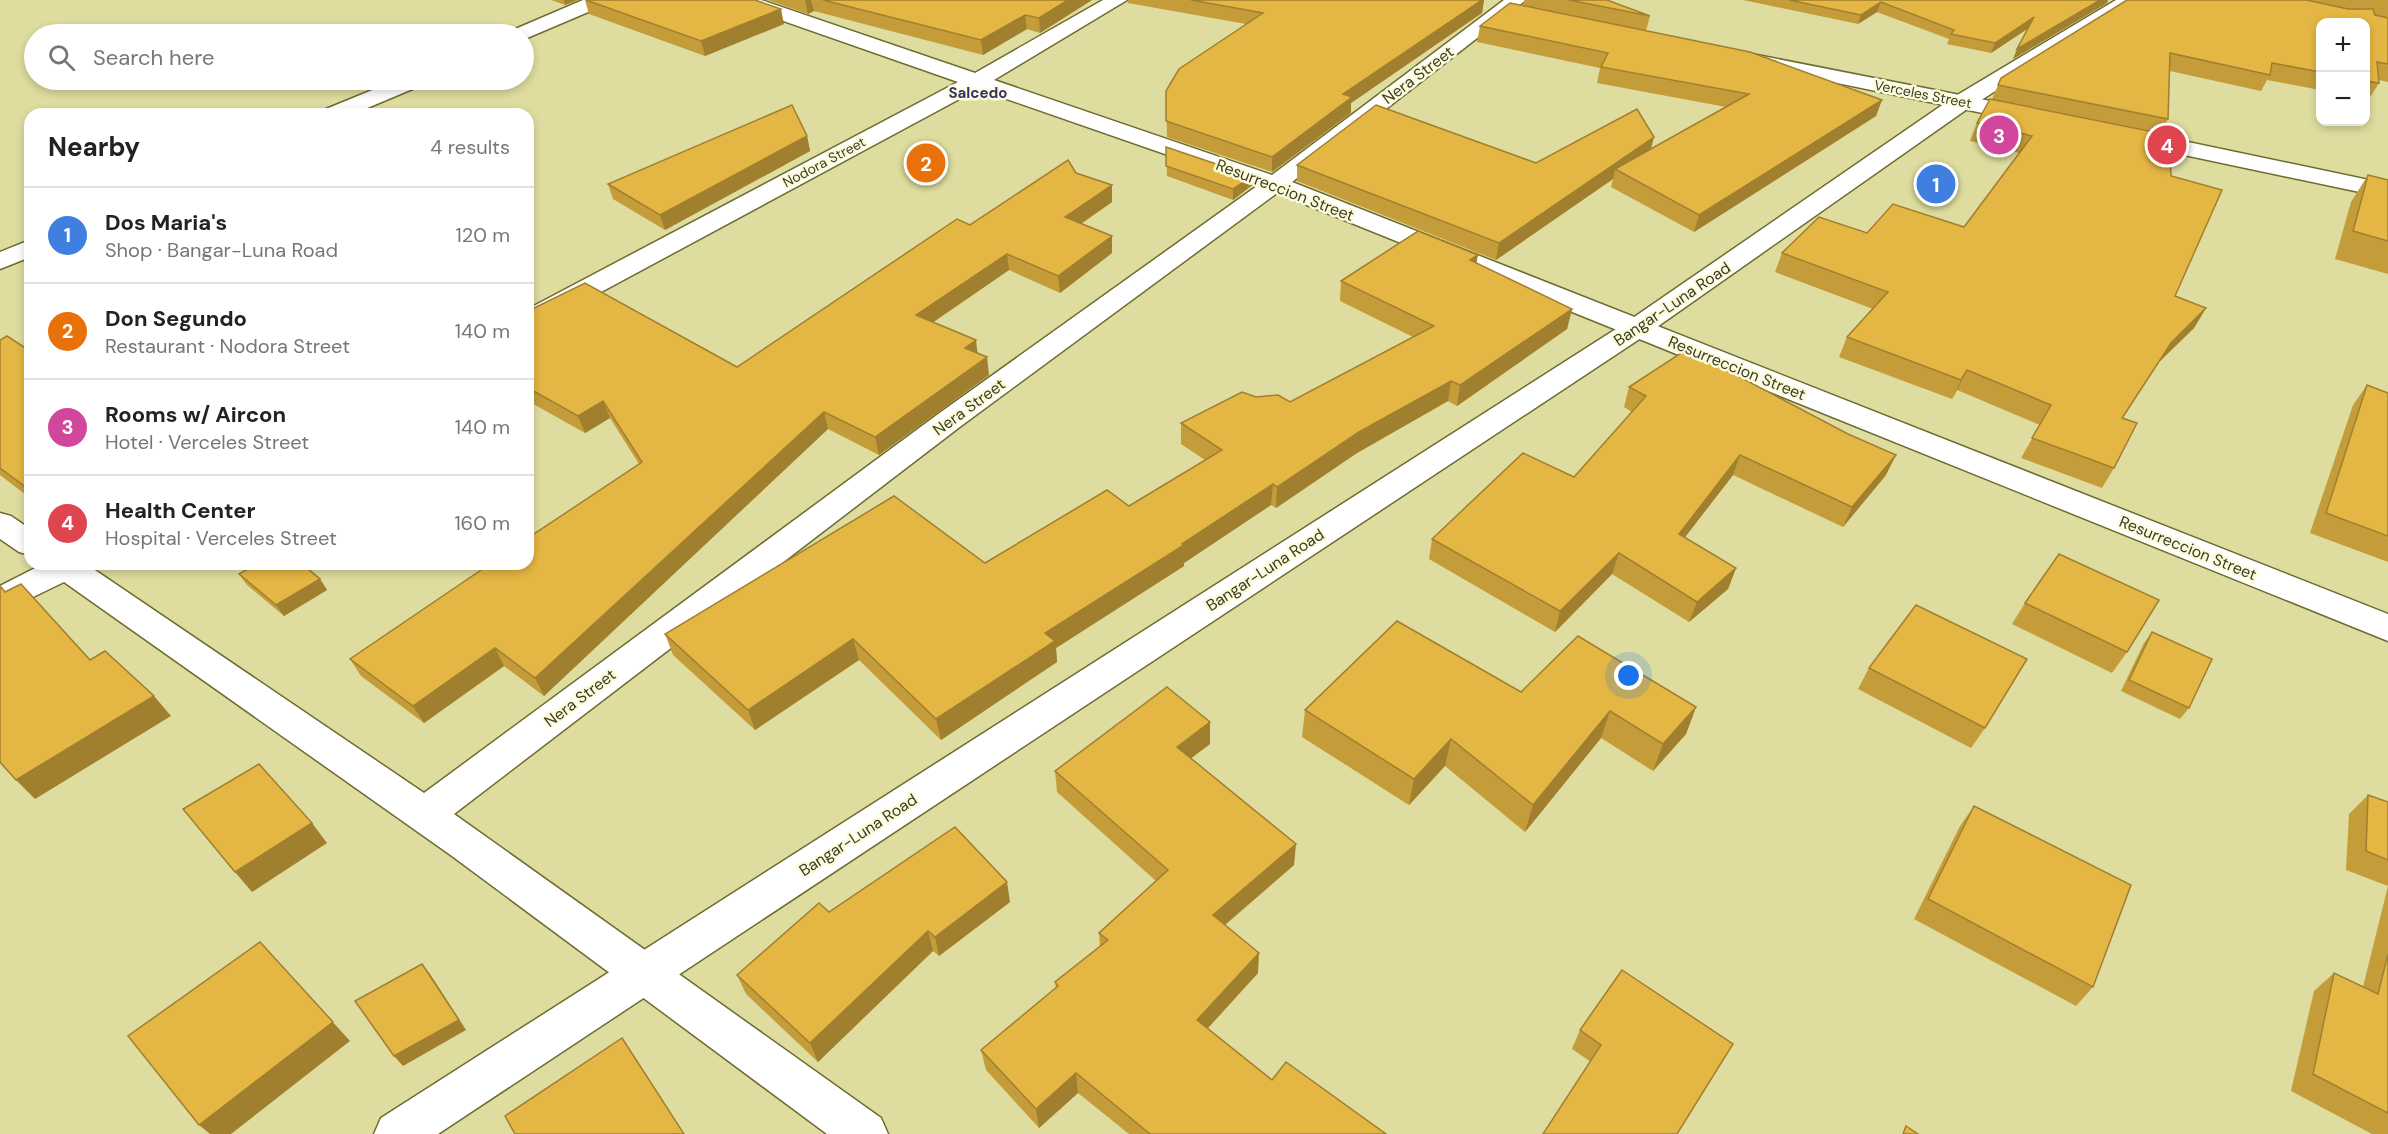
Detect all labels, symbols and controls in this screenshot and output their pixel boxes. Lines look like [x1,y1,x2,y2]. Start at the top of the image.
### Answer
map controls [2316,18,2370,126]
button: + [2316,18,2370,72]
search box [24,24,534,90]
icon: search [45,41,78,74]
street label: Nera Street [1378,41,1458,109]
text: Search here [93,43,214,72]
button: − [2316,72,2370,126]
street label: Verceles Street [1873,76,1973,112]
district label: Salcedo [949,83,1007,103]
pin: 3 [1980,112,2018,158]
pin: 4 [2148,122,2186,168]
text: Nearby [48,130,140,164]
street label: Nodora Street [779,133,869,191]
text: 4 results [430,134,510,160]
pin: 2 [906,140,946,186]
street label: Resurreccion Street [1213,154,1357,226]
pin: 1 [1916,162,1956,207]
text: Dos Maria's [105,208,227,237]
text: 1 [64,222,71,248]
text: 120 m [456,222,510,248]
text: Shop · Bangar-Luna Road [105,237,338,263]
street label: Bangar-Luna Road [1609,257,1735,351]
text: Don Segundo [105,304,247,333]
text: 2 [62,318,73,344]
text: 140 m [455,318,510,344]
street label: Resurreccion Street [1665,331,1809,405]
text: Restaurant · Nodora Street [105,333,350,359]
street label: Nera Street [929,374,1009,440]
text: Rooms w/ Aircon [105,400,286,429]
text: 3 [61,414,74,440]
text: 140 m [455,414,510,440]
text: Hotel · Verceles Street [105,429,309,455]
text: Health Center [105,496,256,525]
text: 4 [61,510,74,536]
text: 160 m [454,510,510,536]
street label: Resurreccion Street [2116,511,2260,585]
street label: Bangar-Luna Road [1202,524,1328,616]
text: Hospital · Verceles Street [105,525,337,551]
your location [1614,661,1643,690]
street label: Nera Street [540,664,620,732]
street label: Bangar-Luna Road [795,789,921,881]

